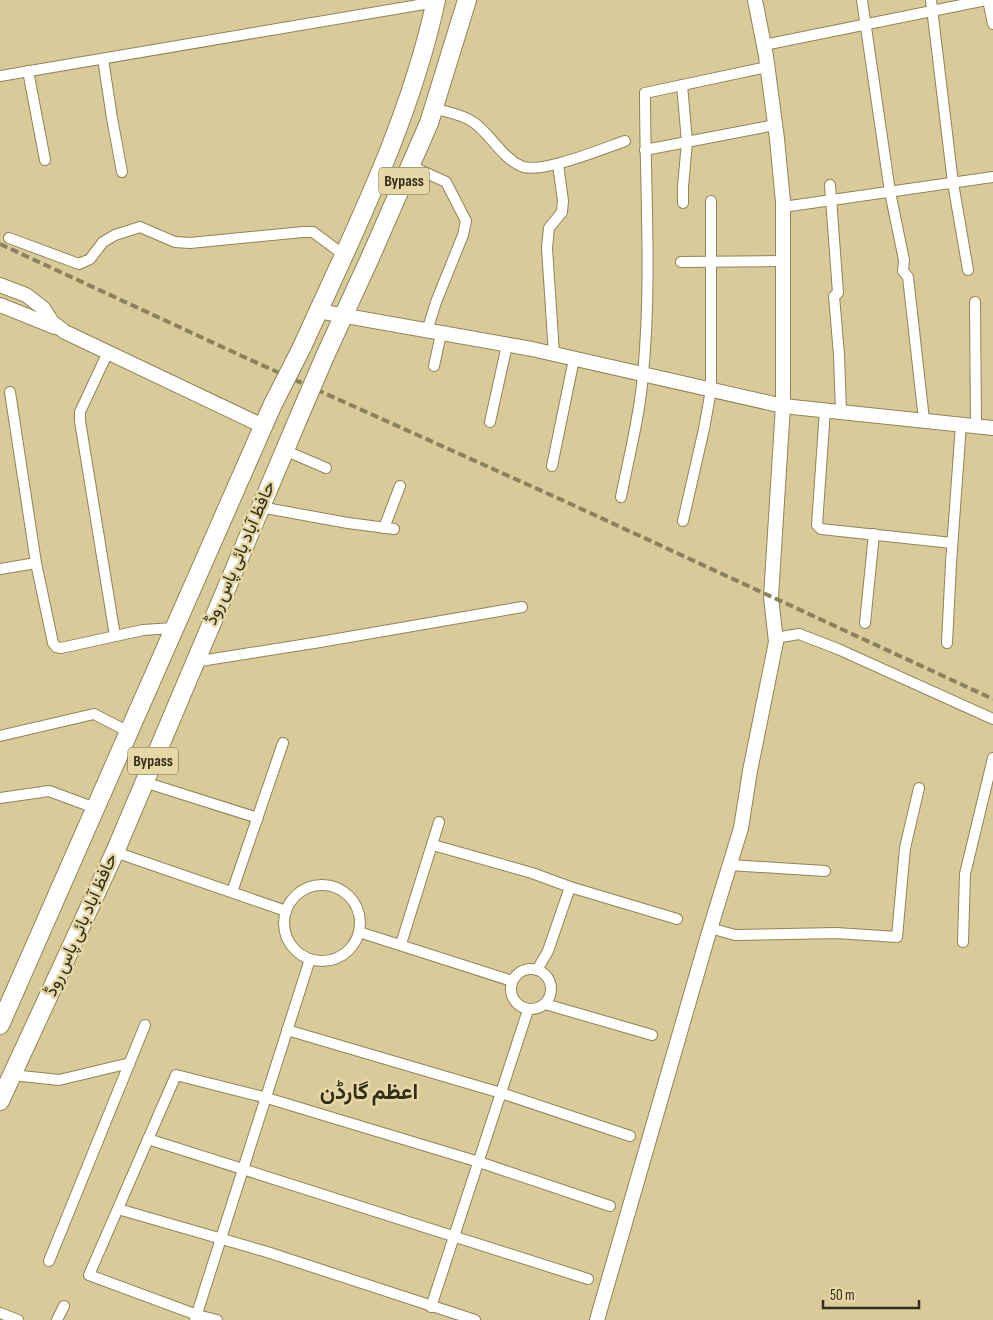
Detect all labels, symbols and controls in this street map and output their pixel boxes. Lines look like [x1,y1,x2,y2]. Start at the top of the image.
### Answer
road number: Bypass [379,168,429,195]
street label: حافظ آباد بائی پاس روڈ [200,478,281,629]
road number: Bypass [128,748,178,774]
street label: حافظ آباد بائی پاس روڈ [40,850,123,1000]
district label: اعظم گارڈن [320,1079,418,1106]
scale bar [823,1278,919,1310]
text: 50 m [830,1286,855,1305]

